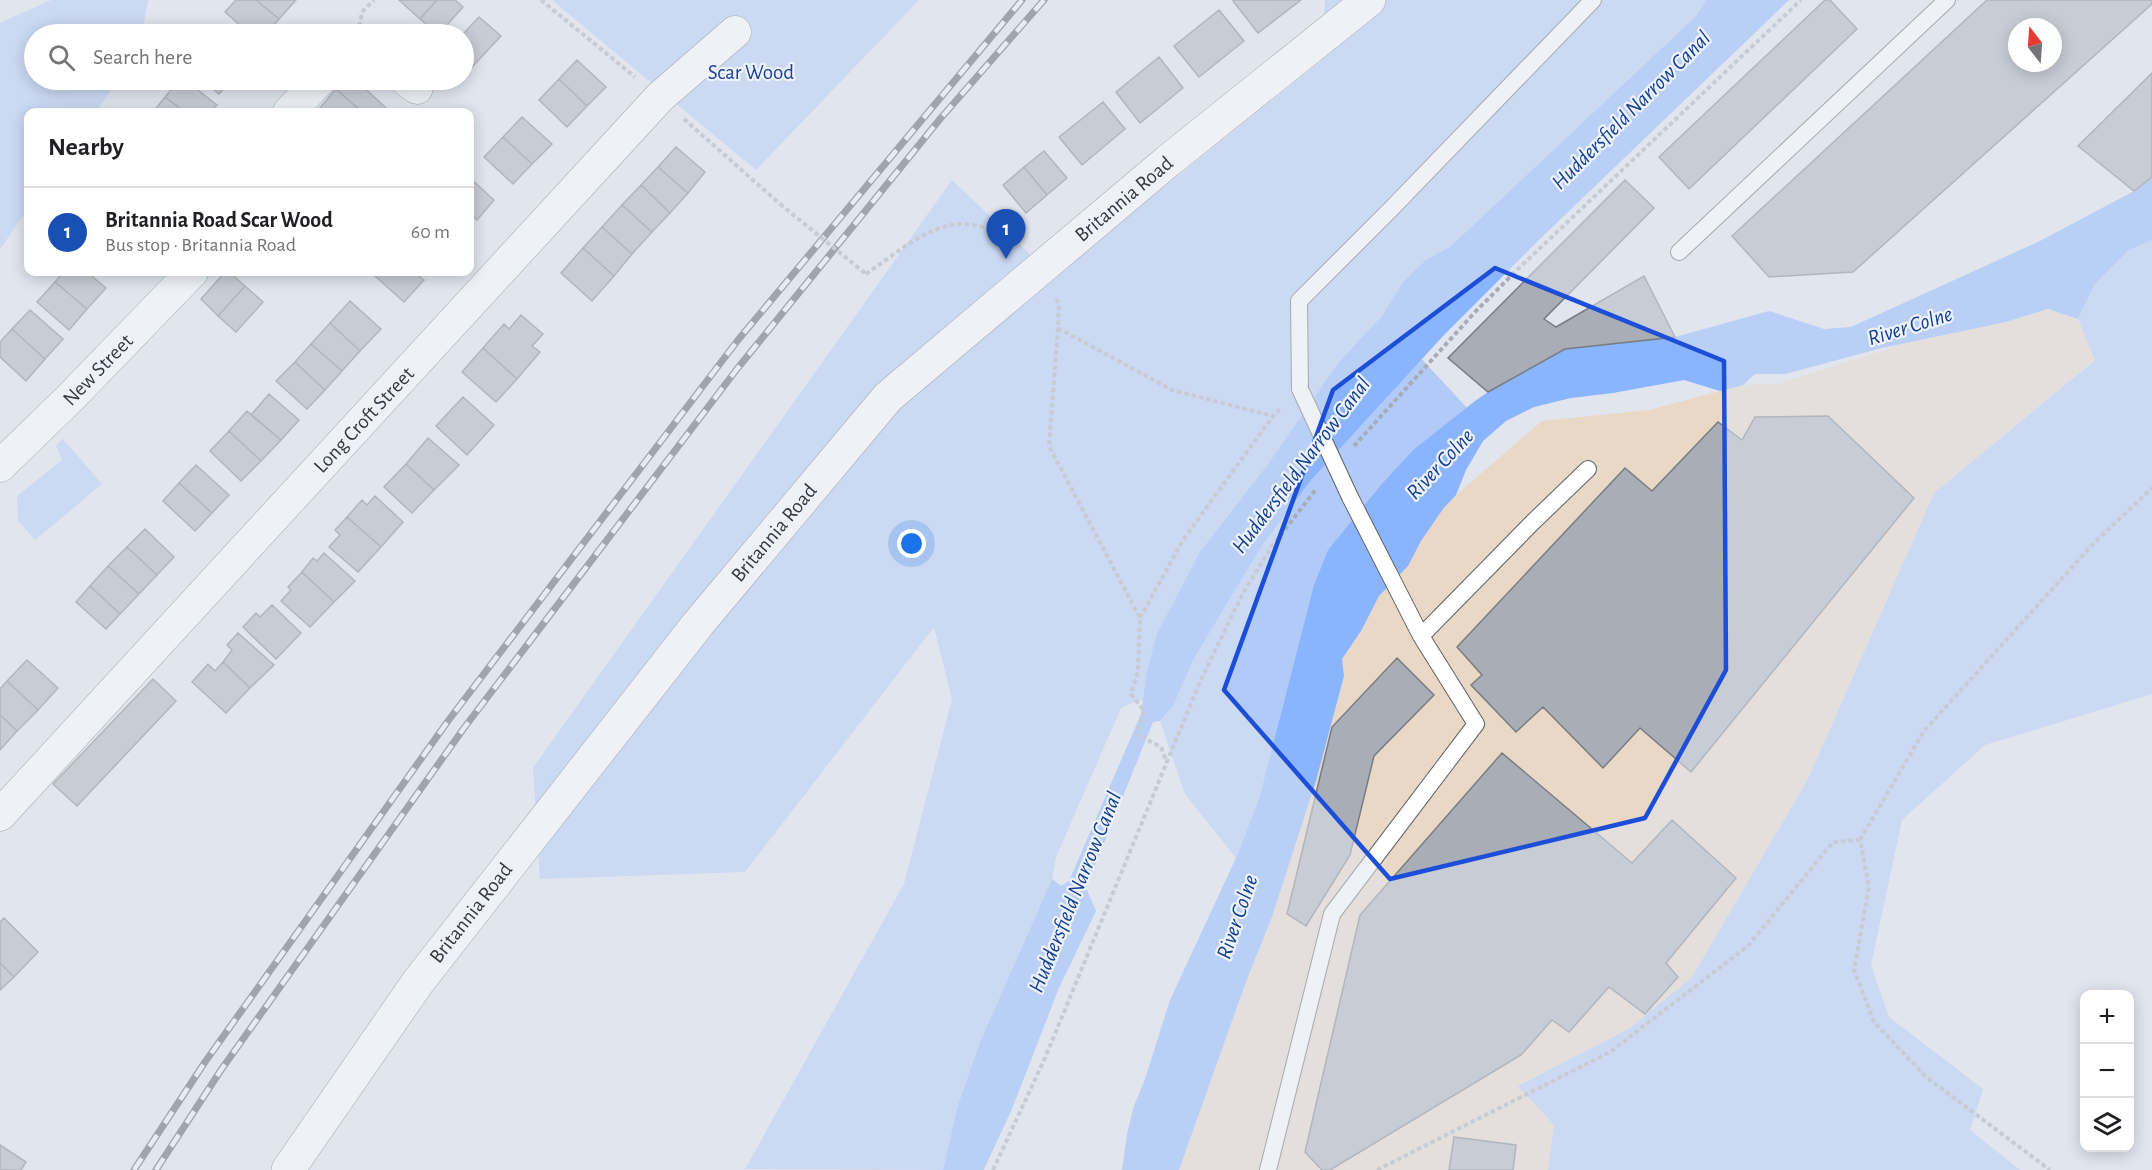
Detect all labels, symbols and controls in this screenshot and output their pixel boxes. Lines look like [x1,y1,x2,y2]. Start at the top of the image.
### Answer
north arrow [2008,18,2062,72]
search box [24,24,474,90]
water label: Huddersfield Narrow Canal [1547,26,1715,194]
icon: search [45,41,78,74]
text: Search here [93,46,192,68]
park label: Scar Wood [708,62,794,83]
text: Nearby [48,134,124,160]
street label: Britannia Road [1071,152,1177,246]
text: Britannia Road Scar Wood [105,209,333,231]
pin: 1 [986,210,1026,259]
text: 1 [64,222,71,242]
text: 60 m [411,222,450,242]
text: Bus stop · Britannia Road [105,235,296,255]
water label: River Colne [1865,303,1955,349]
street label: New Street [59,330,137,410]
street label: Long Croft Street [310,363,418,477]
water label: Huddersfield Narrow Canal [1228,373,1374,557]
water label: River Colne [1402,425,1478,503]
street label: Britannia Road [727,480,821,586]
your location [897,529,926,558]
water label: Huddersfield Narrow Canal [1025,789,1125,995]
street label: Britannia Road [426,859,516,967]
water label: River Colne [1212,872,1262,962]
map controls [2080,990,2134,1152]
button: + [2080,990,2134,1044]
button: − [2080,1044,2134,1098]
button: layers [2080,1098,2134,1152]

